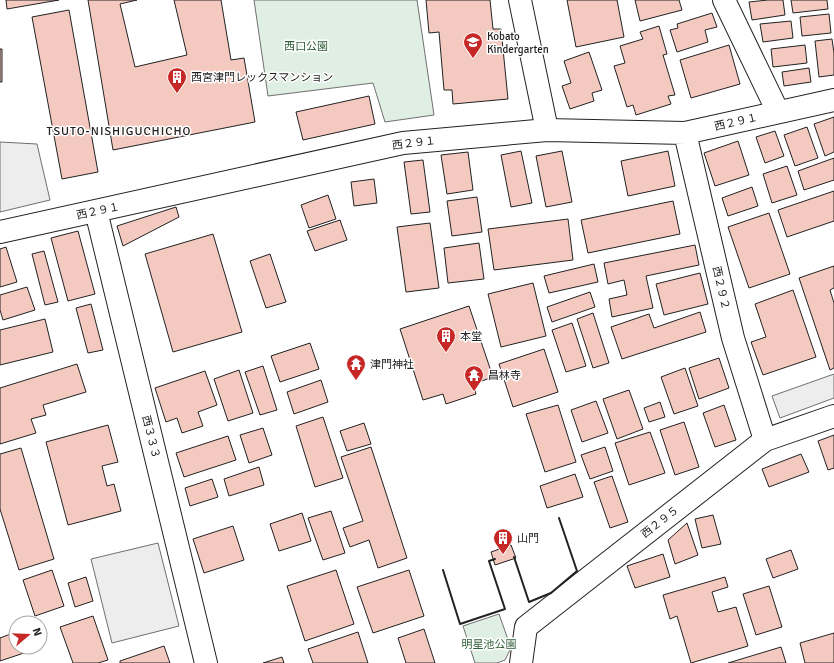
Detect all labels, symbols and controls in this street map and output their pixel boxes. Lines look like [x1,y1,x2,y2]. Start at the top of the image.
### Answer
place label: Kobato Kindergarten [487,30,549,56]
school or university icon: Kobato Kindergarten [462,31,484,59]
park label: 西口公園 [284,40,328,53]
building icon: 西宮津門レックスマンション [166,66,188,94]
place label: 西宮津門レックスマンション [191,71,333,84]
street label: 西２９１ [713,111,759,133]
district label: TSUTO-NISHIGUCHICHO [47,124,191,139]
street label: 西２９１ [391,134,437,152]
street label: 西２９１ [75,200,121,222]
street label: 西２９２ [710,265,732,311]
building icon: 本堂 [435,325,457,353]
place label: 本堂 [460,330,482,343]
temple icon: 津門神社 [345,353,367,381]
place label: 津門神社 [370,358,414,371]
temple icon: 昌林寺 [463,364,485,392]
place label: 昌林寺 [488,369,521,382]
street label: 西３３３ [139,414,163,460]
street label: 西２９５ [639,503,681,541]
building icon: 山門 [492,527,514,555]
place label: 山門 [517,532,539,545]
north arrow [8,615,48,655]
text: N [30,626,44,638]
park label: 明星池公園 [462,638,517,651]

